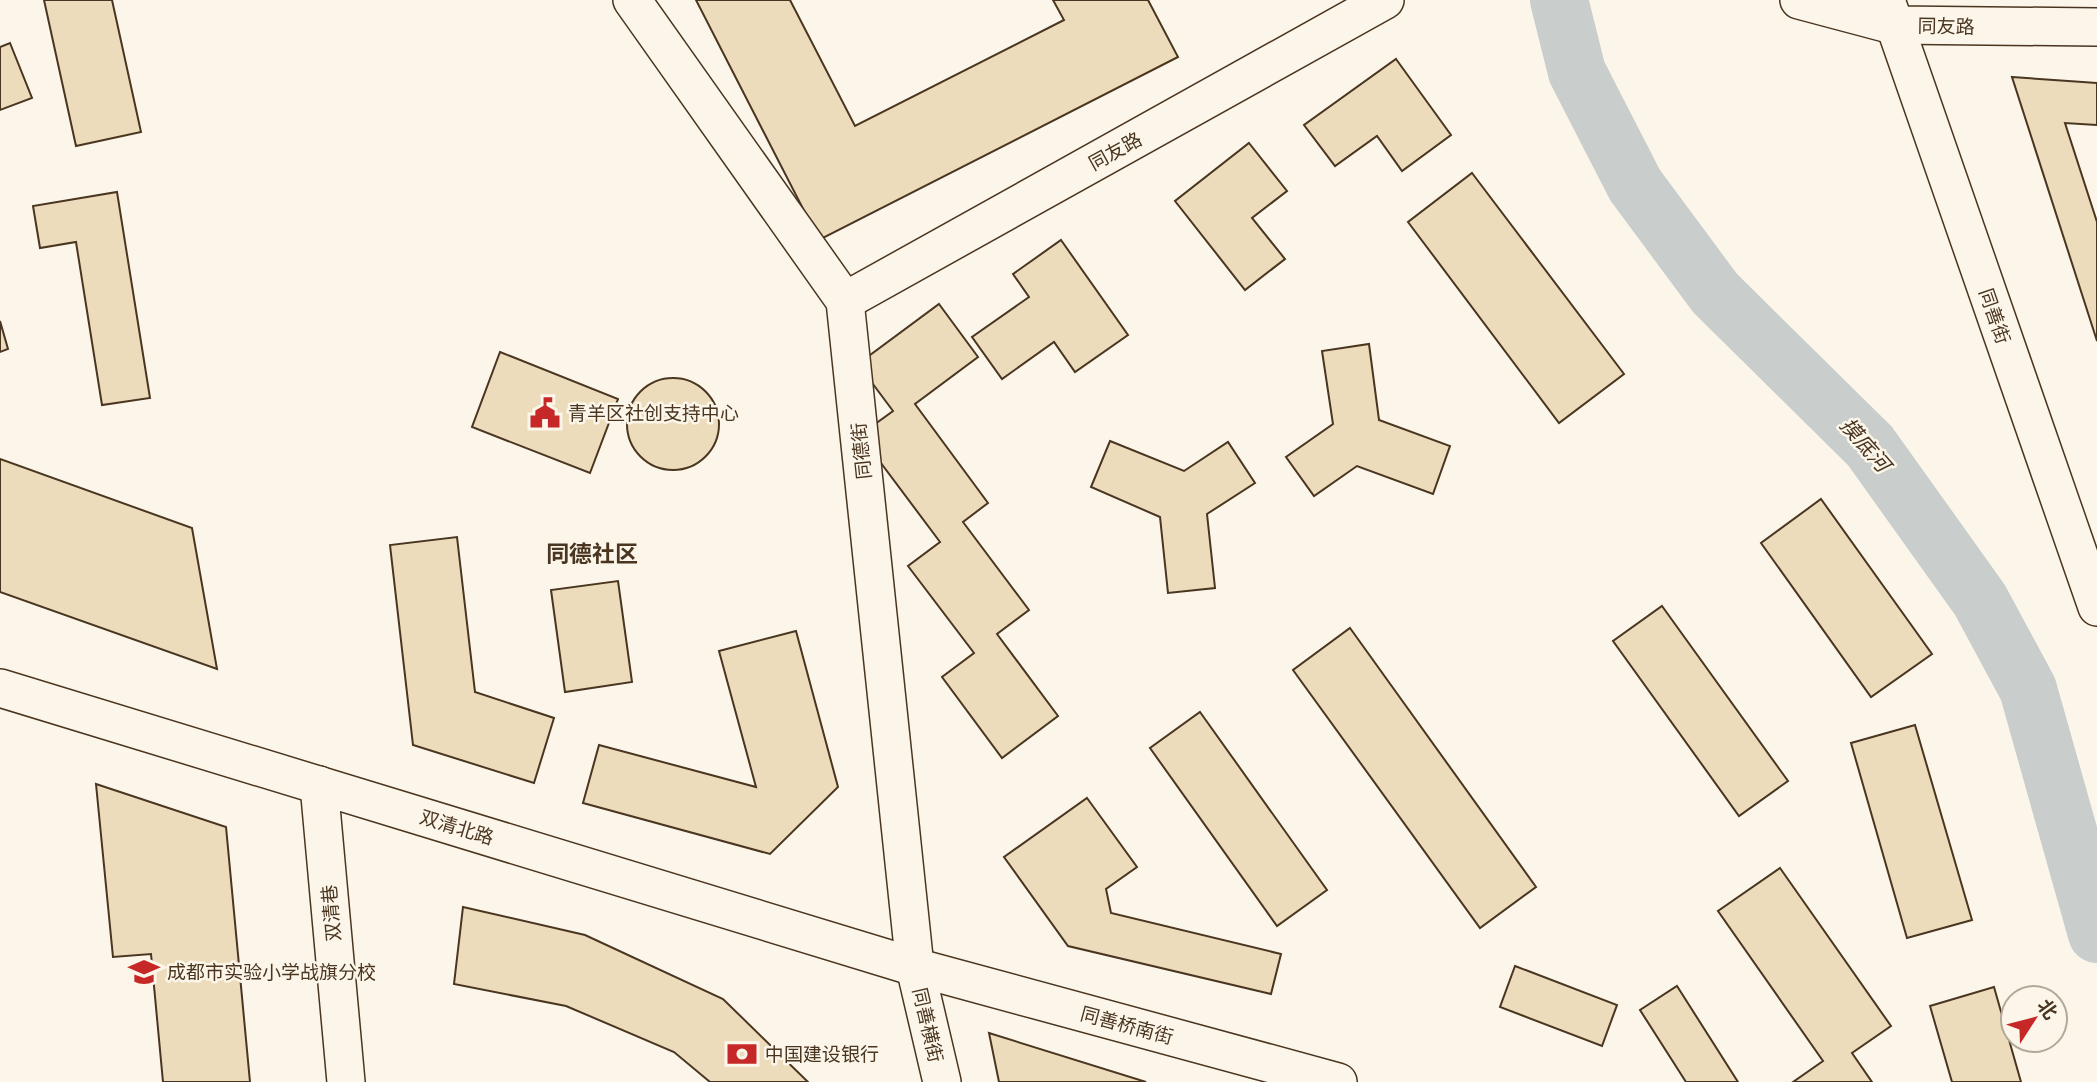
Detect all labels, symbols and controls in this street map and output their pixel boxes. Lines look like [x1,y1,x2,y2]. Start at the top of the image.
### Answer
street label: 同友路 [1917,16,1975,37]
street label: 同友路 [1085,128,1145,174]
street label: 同善街 [1975,286,2014,347]
public building icon: 青羊区社创支持中心 [528,396,562,430]
place label: 青羊区社创支持中心 [568,403,739,424]
water label: 摸底河 [1835,413,1897,480]
street label: 同德街 [848,421,875,480]
district label: 同德社区 [546,541,638,567]
street label: 双清北路 [417,806,496,849]
street label: 双清巷 [319,884,344,942]
school or university icon: 成都市实验小学战旗分校 [127,955,161,989]
place label: 成都市实验小学战旗分校 [167,962,376,983]
north arrow [1999,984,2069,1054]
street label: 同善横街 [909,986,946,1065]
text: 北 [2033,995,2061,1023]
street label: 同善桥南街 [1078,1003,1175,1048]
bank icon: 中国建设银行 [725,1037,759,1071]
place label: 中国建设银行 [765,1044,879,1065]

